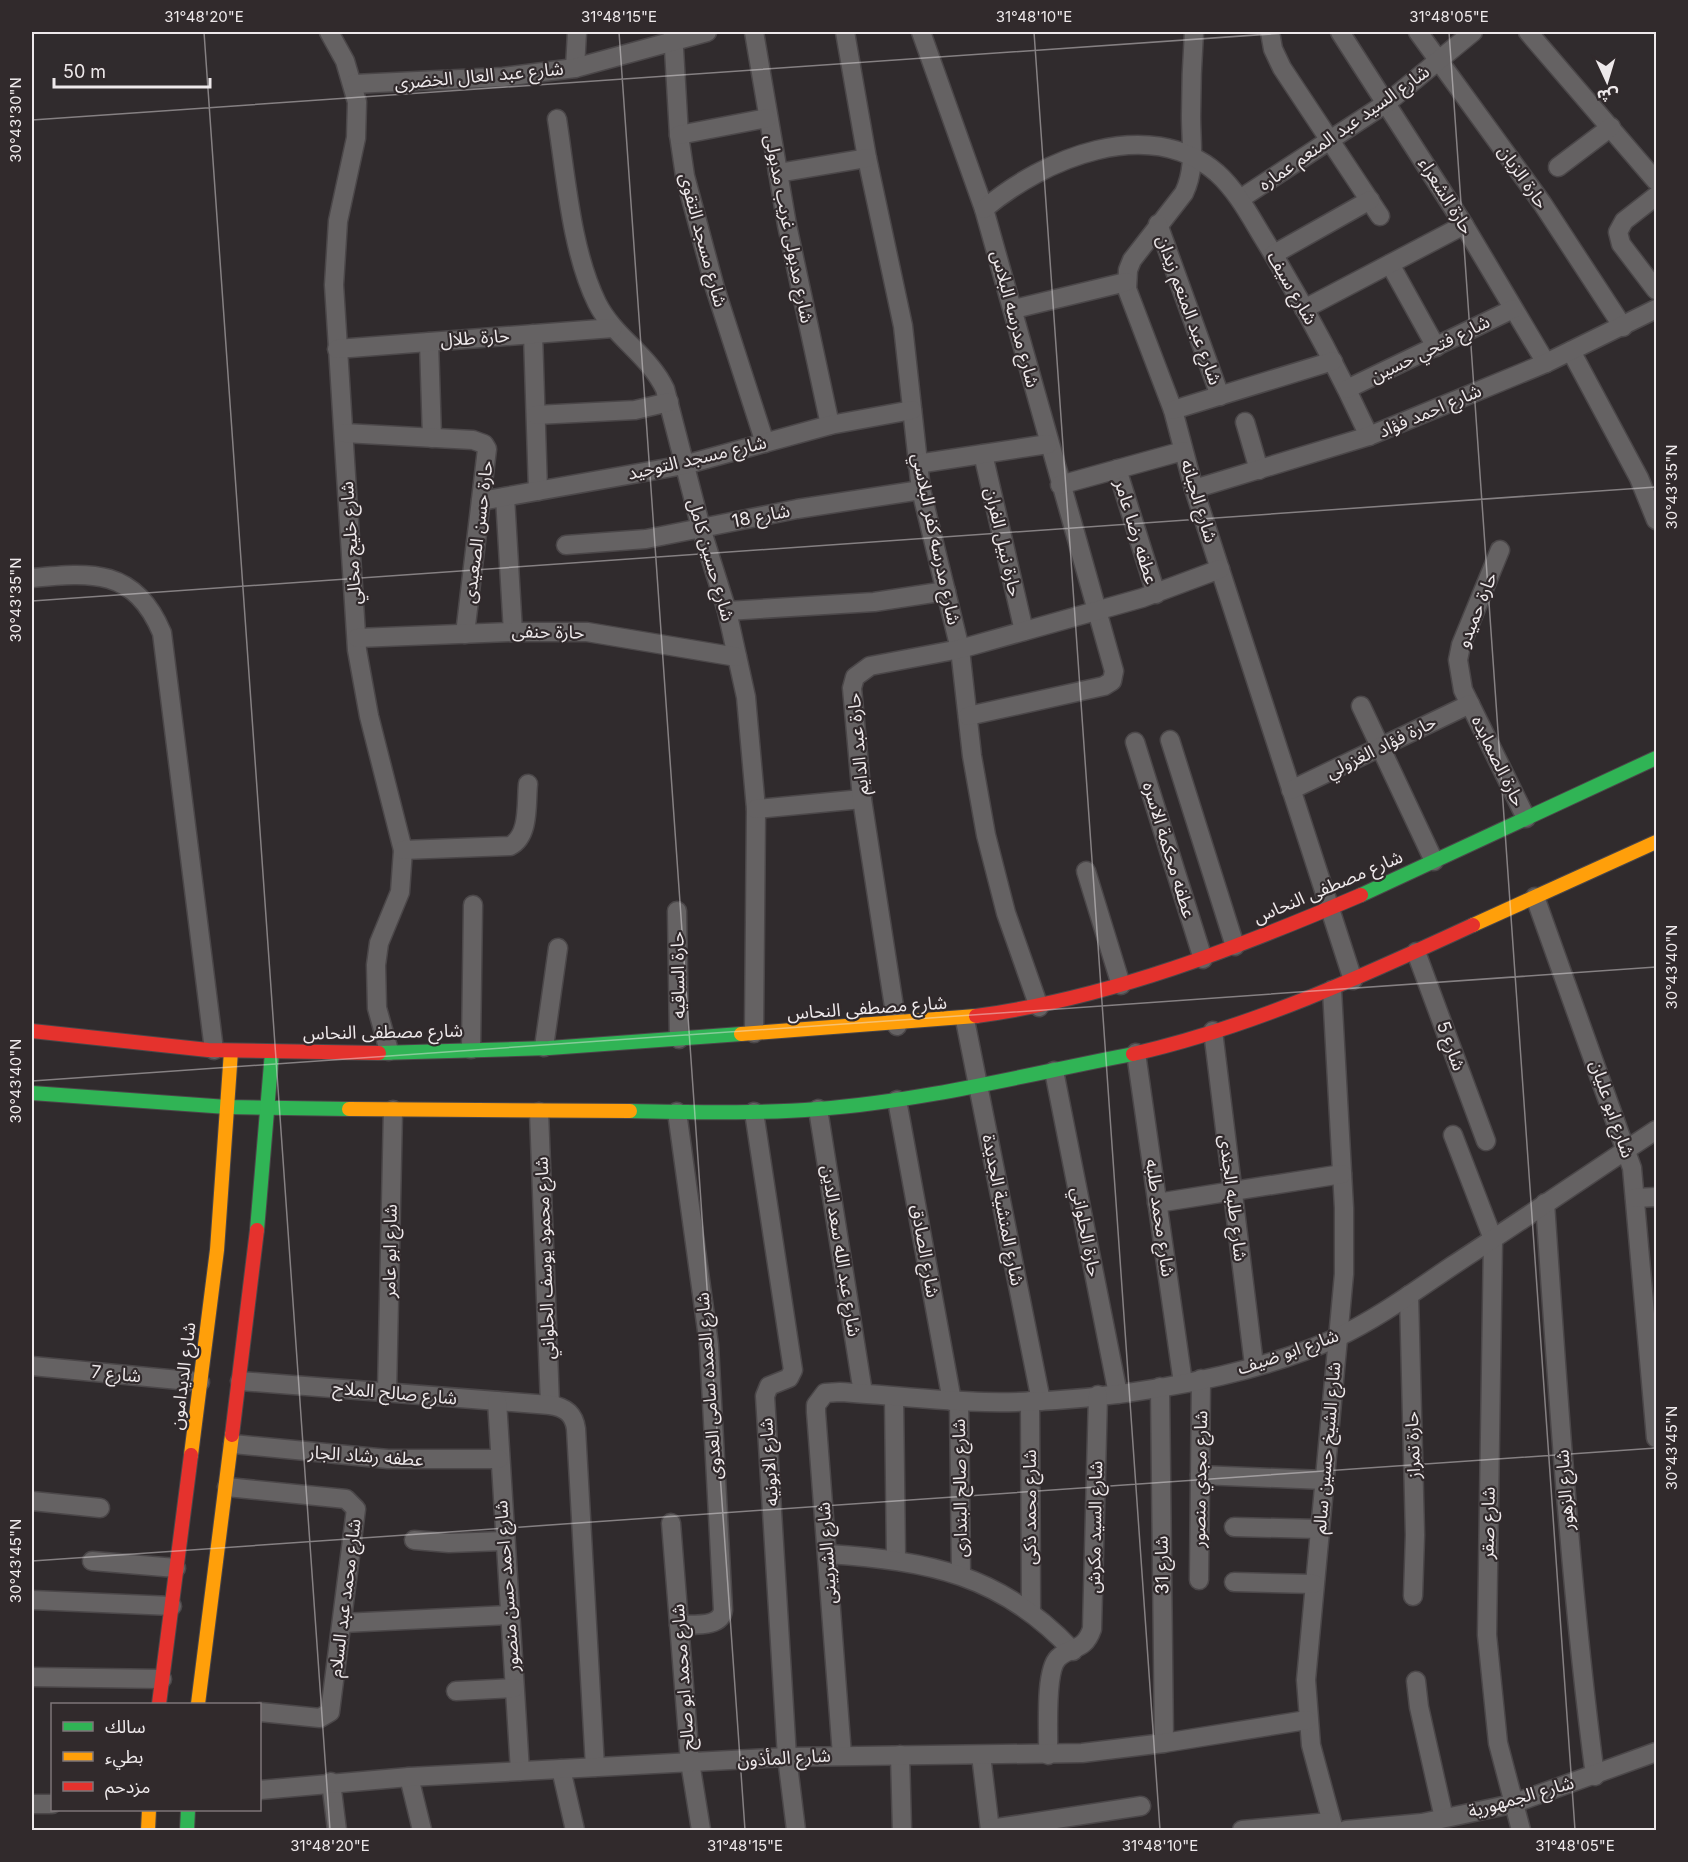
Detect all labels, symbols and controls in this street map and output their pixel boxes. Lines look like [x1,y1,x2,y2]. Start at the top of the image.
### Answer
text: 31°48'20"E [164,7,244,26]
text: 31°48'15"E [581,7,657,26]
text: 31°48'10"E [996,7,1072,26]
text: 31°48'05"E [1409,7,1489,26]
scale bar [54,51,210,89]
north arrow [1577,51,1637,111]
street label: شارع عبد العال الخضرى [394,58,565,97]
text: 50 m [63,61,106,82]
street label: شارع السيد عبد المنعم عماره [1254,61,1435,198]
text: 30°43'30"N [6,77,25,163]
text: ش [1596,85,1620,107]
street label: شارع مدبولى غريب مدبولى [757,133,818,326]
street label: حارة الزيان [1493,141,1553,213]
street label: حارة الشعراء [1414,154,1478,238]
street label: شارع مسجد التقوى [672,171,731,310]
street label: شارع عبد المنعم زيدان [1149,232,1226,389]
street label: شارع مدرسه البلاس [983,248,1044,391]
street label: شارع سيف [1260,248,1322,330]
street label: شارع فتحي حسين [1367,311,1495,390]
street label: حارة طلال [440,325,510,351]
street label: شارع احمد فؤاد [1375,379,1486,445]
street label: شارع مسجد التوحيد [625,431,769,488]
text: 30°43'35"N [1662,444,1681,530]
street label: شارع مدرسه كفر البلاسي [904,451,965,627]
street label: شارع الجبانه [1173,457,1222,546]
street label: حارة حسن الصعيدى [458,459,498,605]
street label: عطفه رضا عامر [1109,476,1162,587]
street label: شارع خليج مخالي [336,480,369,605]
street label: حارة نبيل الفران [980,485,1026,599]
street label: شارع حسين كامل [680,496,739,625]
street label: شارع 18 [730,500,792,535]
text: 30°43'35"N [6,557,25,643]
street label: حارة حميدو [1452,569,1502,651]
street label: حارة حنفى [511,620,585,644]
street label: حارة عبد الدايم [843,692,875,796]
street label: حارة فؤاد الغزولي [1322,711,1441,785]
street label: حارة الصمايده [1467,712,1529,810]
street label: عطفه محكمة الاسره [1138,779,1200,921]
street label: شارع مصطفى النحاس [1250,846,1407,931]
text: 30°43'40"N [1662,925,1681,1009]
street label: حارة الساقيه [666,931,690,1019]
street label: شارع مصطفى النحاس [786,991,948,1028]
street label: شارع 5 [1429,1018,1470,1075]
street label: شارع مصطفى النحاس [303,1020,463,1047]
text: 30°43'40"N [6,1039,25,1123]
street label: شارع ابو عليان [1582,1057,1639,1162]
street label: شارع المنشية الجديدة [975,1132,1028,1288]
street label: شارع طلبه الجندى [1211,1133,1252,1263]
street label: شارع محمود يوسف الحلواني [530,1156,563,1360]
street label: شارع محمد طلبه [1138,1158,1179,1279]
street label: شارع عبد الله سعد الدين [814,1164,865,1339]
street label: حارة الحلواني [1064,1185,1105,1279]
street label: شارع الصادق [903,1203,944,1300]
street label: شارع ابو عامر [378,1204,405,1299]
street label: شارع العمده سامى العدوى [691,1291,730,1480]
street label: شارع الديدامون [165,1321,203,1431]
street label: شارع ابو ضيف [1235,1324,1342,1382]
street label: شارع 7 [90,1361,142,1390]
street label: شارع الشيخ حسين سالم [1309,1361,1348,1535]
street label: شارع صالح الملاح [332,1377,458,1412]
text: 30°43'45"N [1662,1406,1681,1490]
street label: شارع مجدي منصور [1188,1410,1215,1549]
street label: حارة تمراز [1401,1411,1425,1480]
street label: شارع الابونيه [755,1417,786,1507]
street label: شارع صالح البندارى [948,1419,975,1557]
street label: عطفه رشاد الجار [306,1441,425,1471]
street label: شارع محمد ذكى [1019,1449,1044,1565]
street label: شارع الزهور [1551,1449,1582,1532]
street label: شارع السيد مكرش [1083,1460,1110,1594]
street label: شارع صقر [1476,1487,1503,1560]
street label: شارع احمد حسن منصور [490,1499,527,1674]
street label: شارع الشربينى [812,1501,845,1605]
street label: شارع محمد عبد السلام [324,1517,369,1679]
text: 30°43'45"N [6,1519,25,1603]
street label: شارع 31 [1150,1535,1177,1594]
street label: شارع محمد ابو صالح [667,1603,702,1751]
legend [51,1703,261,1811]
text: سالك [105,1716,146,1737]
street label: شارع المأذون [737,1744,832,1774]
text: بطيء [105,1746,143,1770]
street label: شارع الجمهورية [1466,1771,1577,1825]
text: مزدحم [105,1776,150,1800]
text: 31°48'20"E [290,1836,370,1855]
text: 31°48'15"E [707,1836,783,1855]
text: 31°48'10"E [1122,1836,1198,1855]
text: 31°48'05"E [1535,1836,1615,1855]

